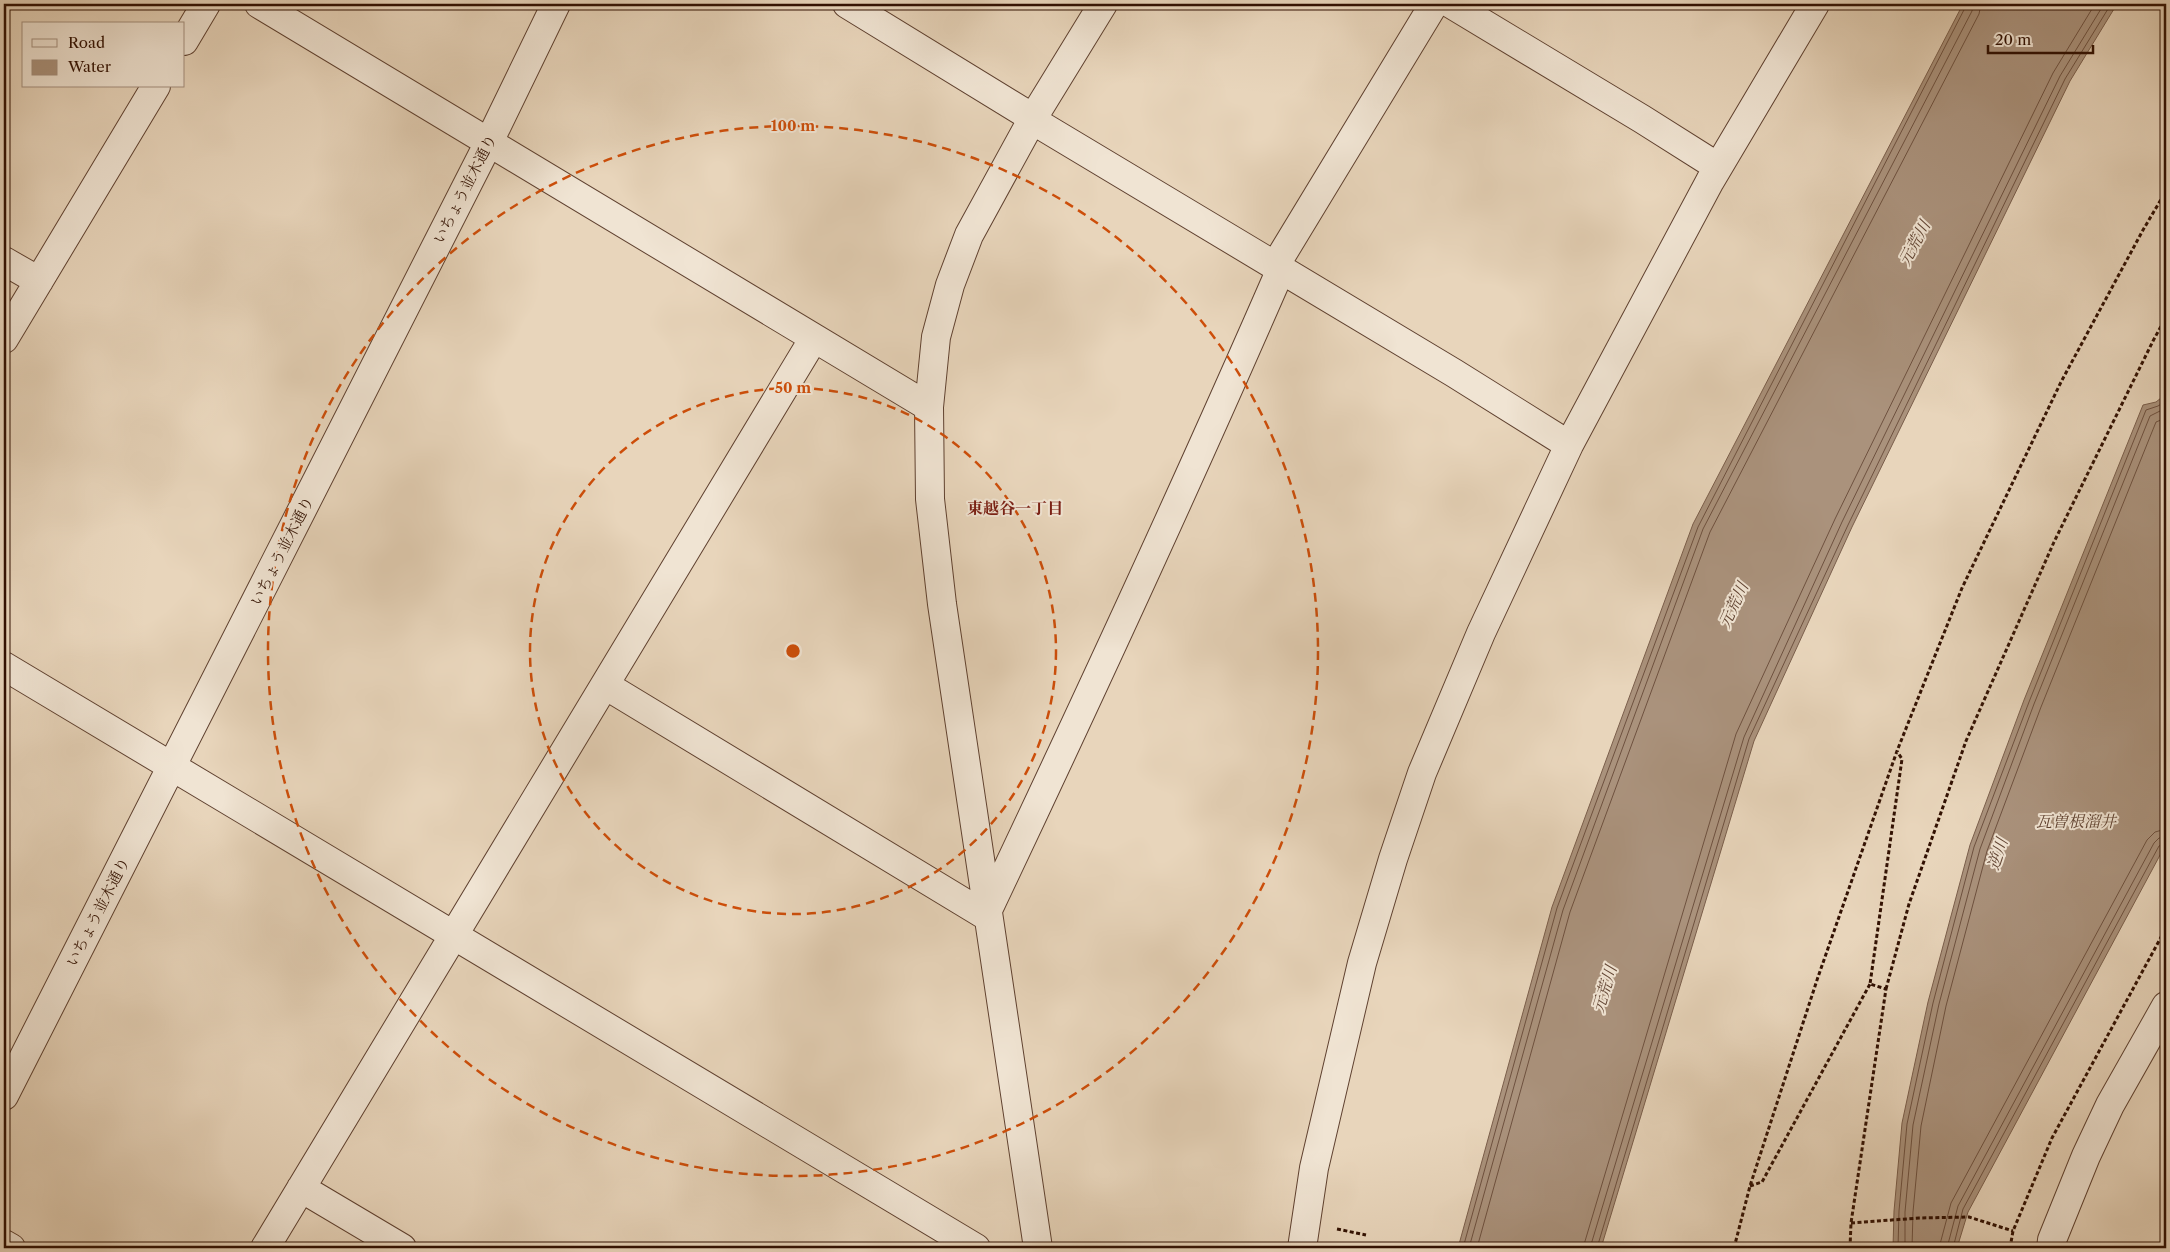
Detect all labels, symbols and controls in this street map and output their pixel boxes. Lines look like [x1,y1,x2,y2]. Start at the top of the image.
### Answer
legend [22,22,185,88]
scale bar [1988,22,2092,54]
text: 20 m [1995,30,2031,49]
text: Road [68,33,105,52]
text: Water [67,57,112,76]
text: 100 m [771,116,815,135]
street label: いちょう並木通り [429,131,500,247]
water label: 元荒川 [1894,215,1935,269]
text: 50 m [775,378,811,397]
street label: いちょう並木通り [246,493,317,609]
district label: 東越谷一丁目 [967,498,1063,518]
water label: 元荒川 [1714,577,1753,631]
centre of rings [784,642,802,660]
water label: 瓦曽根溜井 [2036,811,2118,831]
water label: 逆川 [1983,834,2012,872]
street label: いちょう並木通り [62,854,133,970]
water label: 元荒川 [1587,961,1621,1015]

